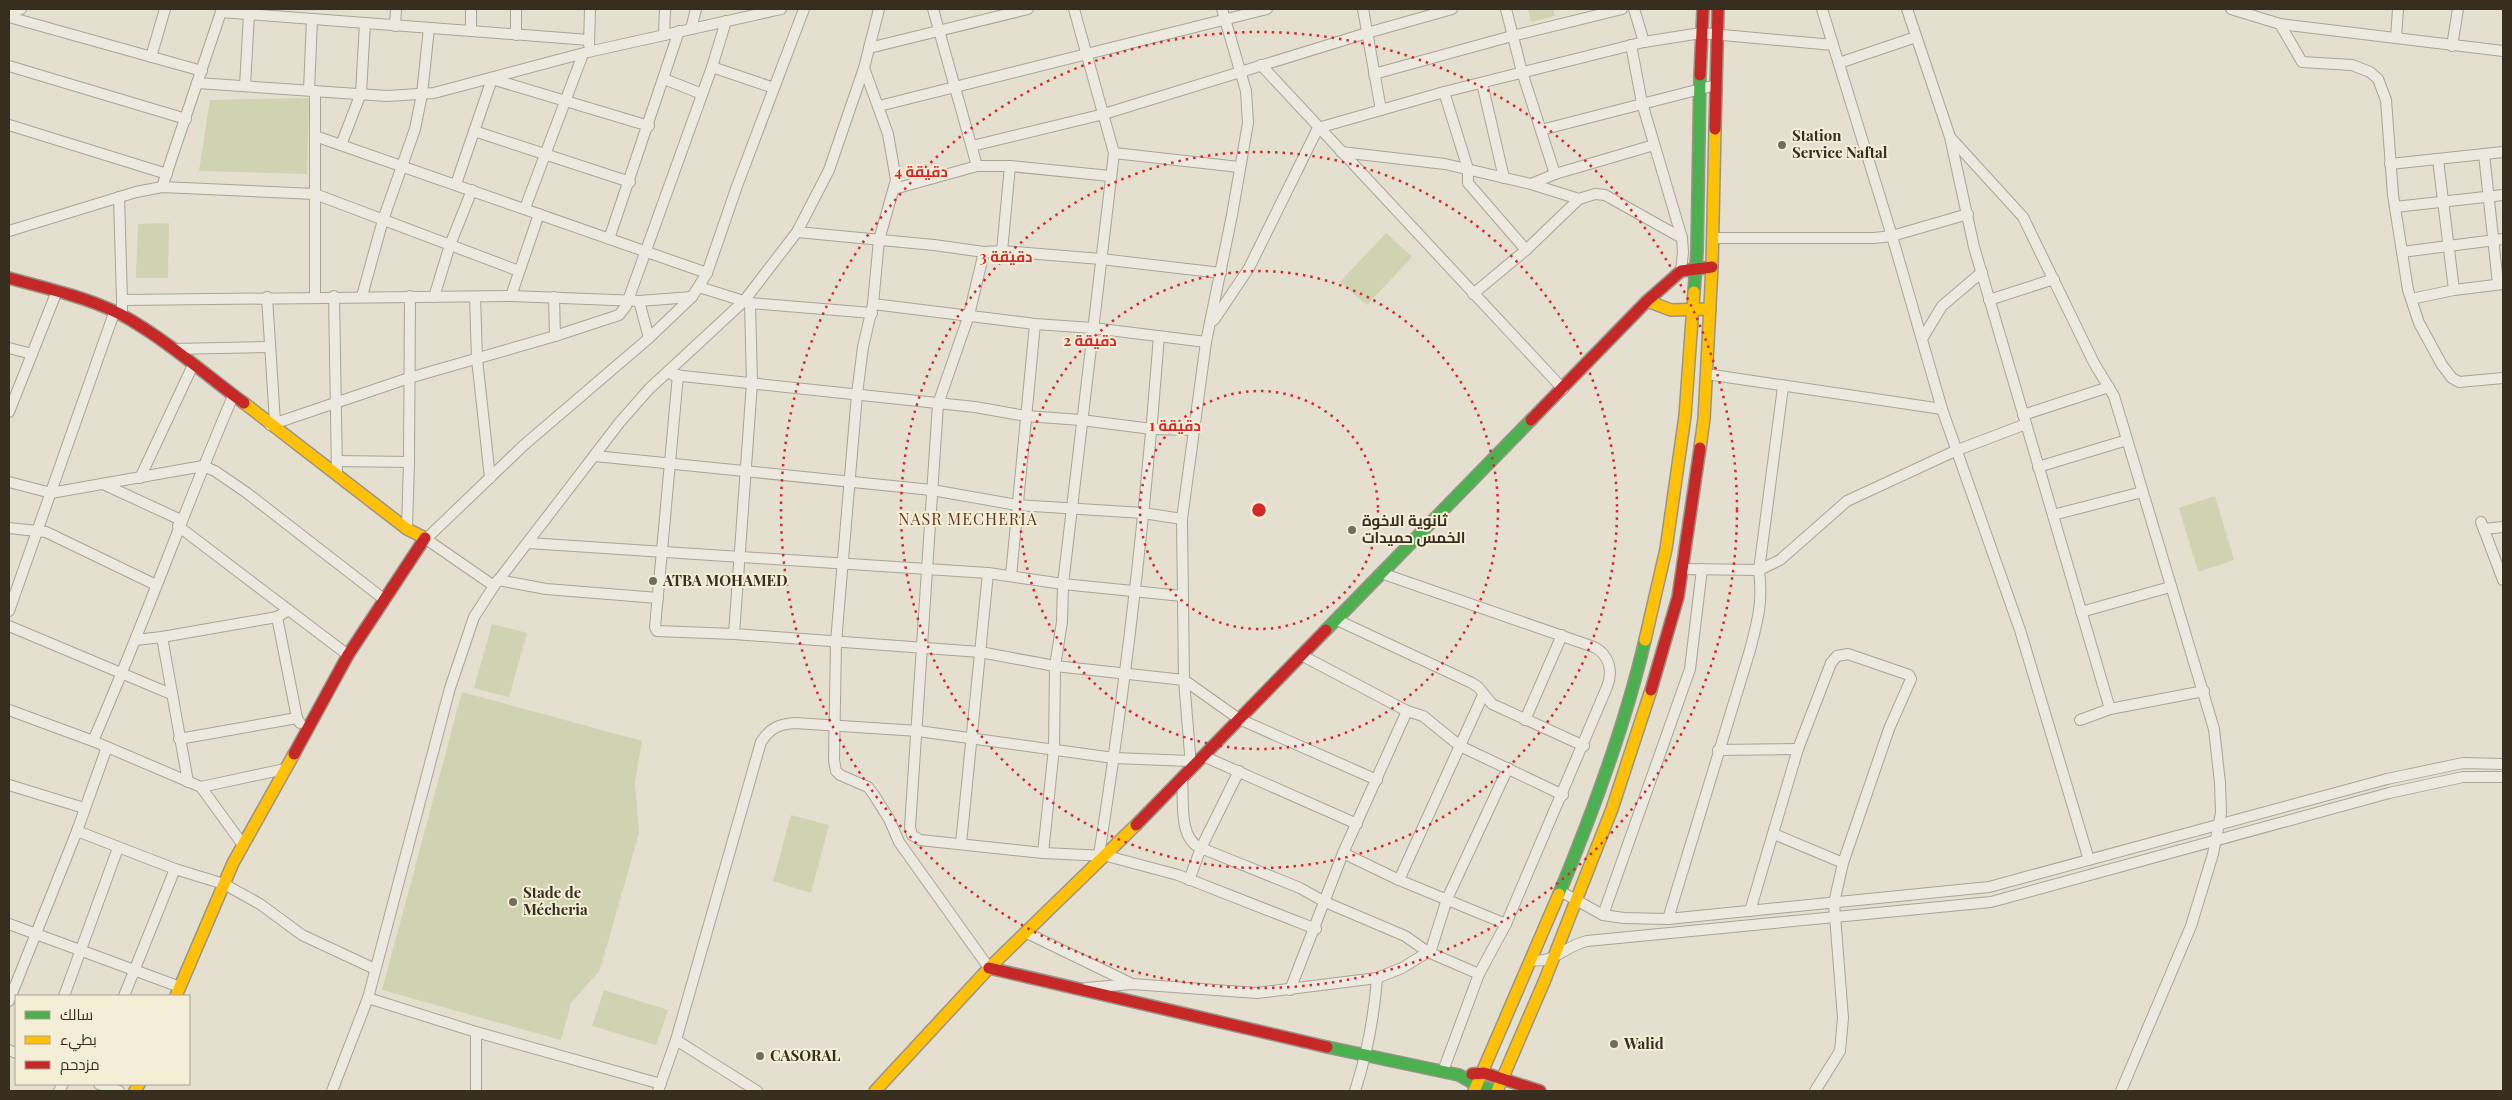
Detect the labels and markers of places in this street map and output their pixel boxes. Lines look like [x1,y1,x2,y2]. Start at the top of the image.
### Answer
place label: Station Service Naftal [1792,125,1888,162]
marker: Station Service Naftal [1776,139,1788,151]
centre of rings [1250,501,1268,519]
place label: ثانوية الاخوة الخمس حميدات [1362,510,1466,547]
marker: ثانوية الاخوة الخمس حميدات [1346,524,1358,536]
place label: ATBA MOHAMED [662,570,788,590]
marker: ATBA MOHAMED [647,575,659,587]
place label: Stade de Mécheria [523,882,588,919]
marker: Stade de Mécheria [507,896,519,908]
place label: Walid [1623,1033,1664,1053]
marker: Walid [1608,1038,1620,1050]
place label: CASORAL [770,1045,840,1065]
marker: CASORAL [754,1050,766,1062]

